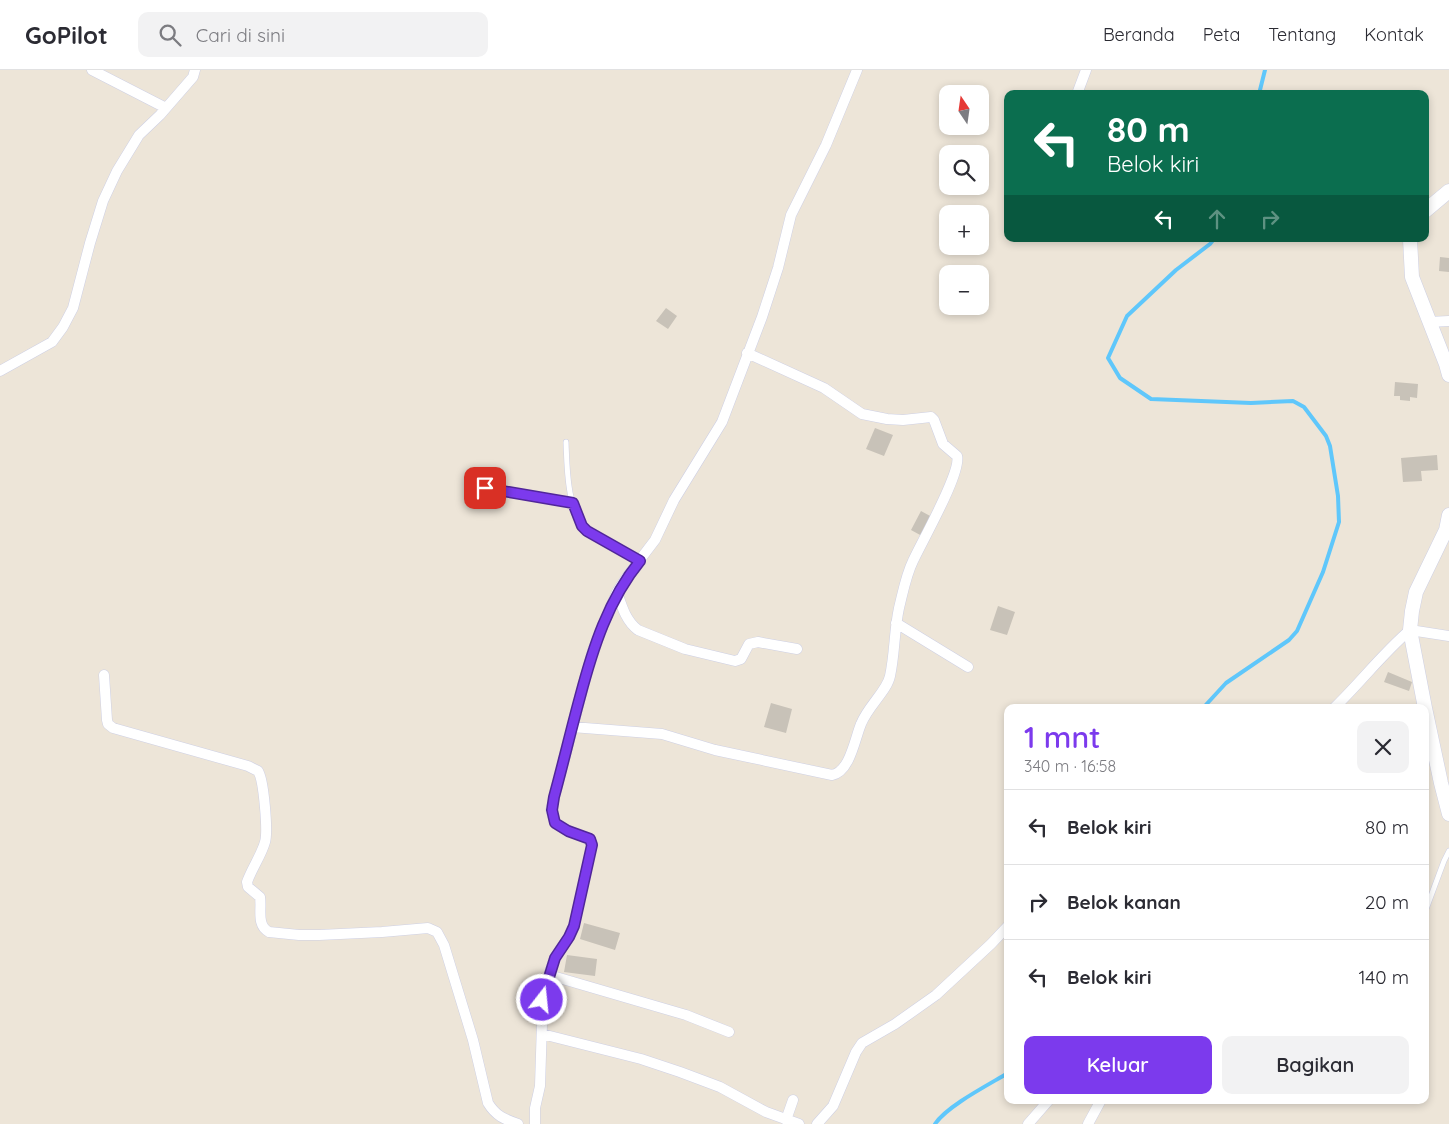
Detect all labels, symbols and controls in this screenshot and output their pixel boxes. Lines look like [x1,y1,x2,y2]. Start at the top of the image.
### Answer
search box [138,12,488,57]
text: GoPilot [25,20,108,50]
icon: search [156,21,184,49]
text: Cari di sini [196,23,285,47]
text: Beranda [1103,23,1175,46]
text: Peta [1203,23,1240,46]
text: Tentang [1268,23,1336,46]
text: Kontak [1364,23,1424,46]
north arrow [939,85,989,135]
map controls [939,85,989,315]
text: 80 m [1107,107,1190,151]
icon: left [1024,110,1089,175]
button: search [939,145,989,195]
text: Belok kiri [1107,150,1199,178]
button: + [939,205,989,255]
icon: left [1150,205,1178,233]
icon: ahead [1203,205,1231,233]
icon: right [1256,205,1284,233]
button: − [939,265,989,315]
pin [464,467,506,509]
icon: arrive [471,474,499,502]
text: 1 mnt [1024,718,1101,756]
button: close [1357,721,1409,773]
text: 340 m · 16:58 [1024,756,1116,776]
icon: left [1024,813,1052,841]
text: Belok kiri [1067,815,1152,839]
text: 80 m [1365,815,1409,839]
icon: right [1024,888,1052,916]
text: Belok kanan [1067,890,1181,914]
text: 20 m [1365,890,1409,914]
icon: left [1024,963,1052,991]
text: Belok kiri [1067,965,1152,989]
text: 140 m [1358,965,1409,989]
position arrow [515,973,567,1025]
button: Keluar [1024,1036,1212,1094]
button: Bagikan [1222,1036,1409,1094]

